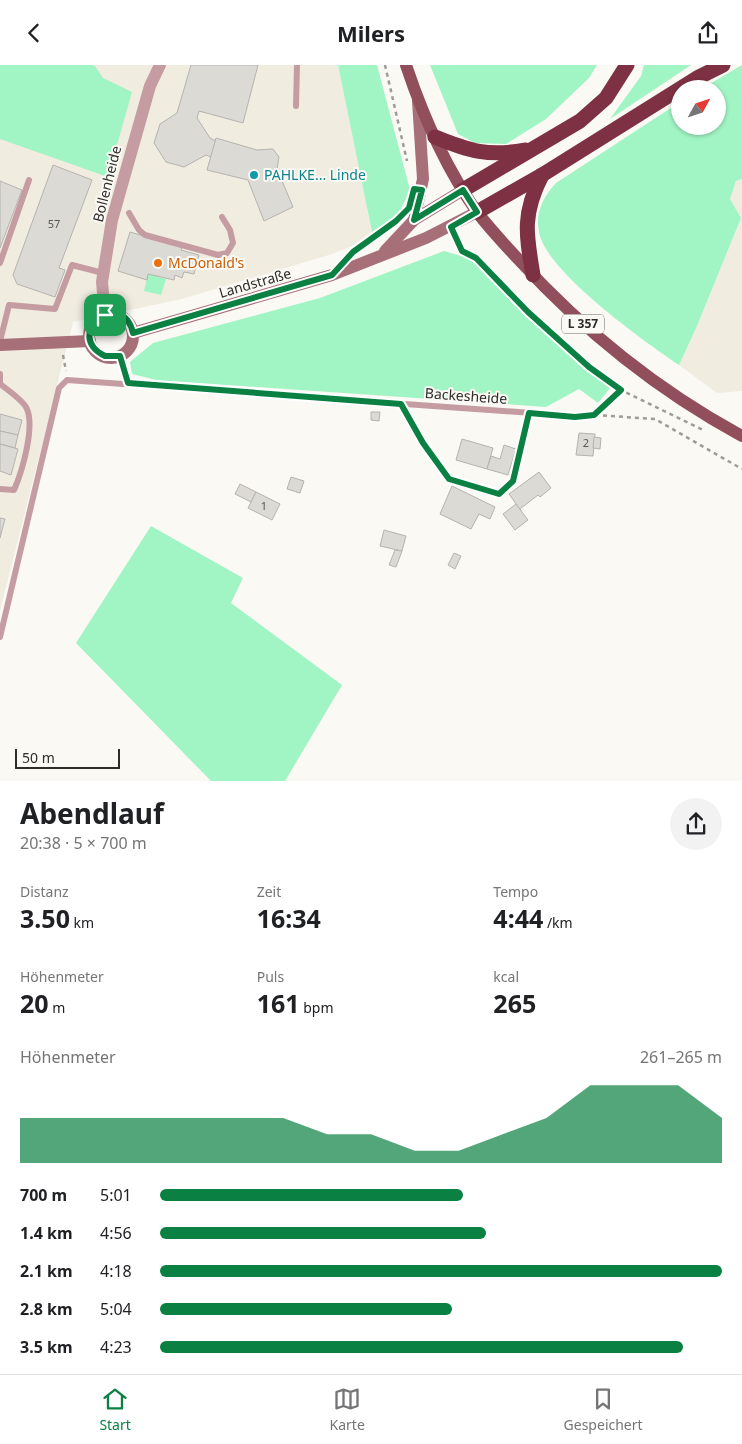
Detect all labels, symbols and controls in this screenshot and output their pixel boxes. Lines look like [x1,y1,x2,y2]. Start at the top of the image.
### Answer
text: Milers [337,18,405,48]
icon: back [20,19,48,47]
icon: share [694,19,722,47]
north arrow [671,80,726,135]
map controls [671,80,726,135]
street label: Bollenheide [88,144,125,224]
place label: PAHLKE... Linde [264,165,366,184]
marker: PAHLKE... Linde [248,169,260,181]
house number: 57 [48,216,60,231]
place label: McDonald's [168,253,245,272]
marker: McDonald's [152,257,164,269]
street label: Landstraße [217,263,293,302]
pin [84,294,126,336]
icon: arrive [91,301,119,329]
road number: L 357 [562,315,604,333]
street label: Backesheide [424,383,508,408]
house number: 2 [583,435,589,450]
house number: 1 [261,498,267,513]
scale bar [15,747,120,770]
text: 50 m [22,748,55,767]
text: Abendlauf [20,794,164,832]
button: share [670,798,722,850]
text: 20:38 · 5 × 700 m [20,832,147,854]
text: Distanz [20,882,69,901]
text: Zeit [257,882,281,901]
text: Tempo [493,882,538,901]
text: 3.50 [20,901,70,935]
text: 16:34 [257,901,321,935]
text: 4:44 [493,901,543,935]
text: km [70,913,94,932]
text: /km [543,913,573,932]
text: Höhenmeter [20,967,104,986]
text: Puls [257,967,284,986]
text: kcal [493,967,519,986]
text: 20 [20,986,49,1020]
text: 161 [257,986,300,1020]
text: 265 [493,986,536,1020]
text: m [49,998,65,1017]
text: bpm [300,998,334,1017]
text: Höhenmeter [20,1046,116,1068]
text: 261–265 m [640,1046,722,1068]
text: 700 m [20,1184,67,1206]
text: 5:01 [100,1184,132,1206]
text: 1.4 km [20,1222,72,1244]
text: 4:56 [100,1222,132,1244]
text: 2.1 km [20,1260,72,1282]
text: 4:18 [100,1260,132,1282]
text: 2.8 km [20,1298,72,1320]
text: 5:04 [100,1298,132,1320]
text: 3.5 km [20,1336,72,1358]
text: 4:23 [100,1336,132,1358]
tab: Start [99,1385,131,1434]
tab: Karte [330,1385,365,1434]
tab: Gespeichert [564,1385,643,1434]

